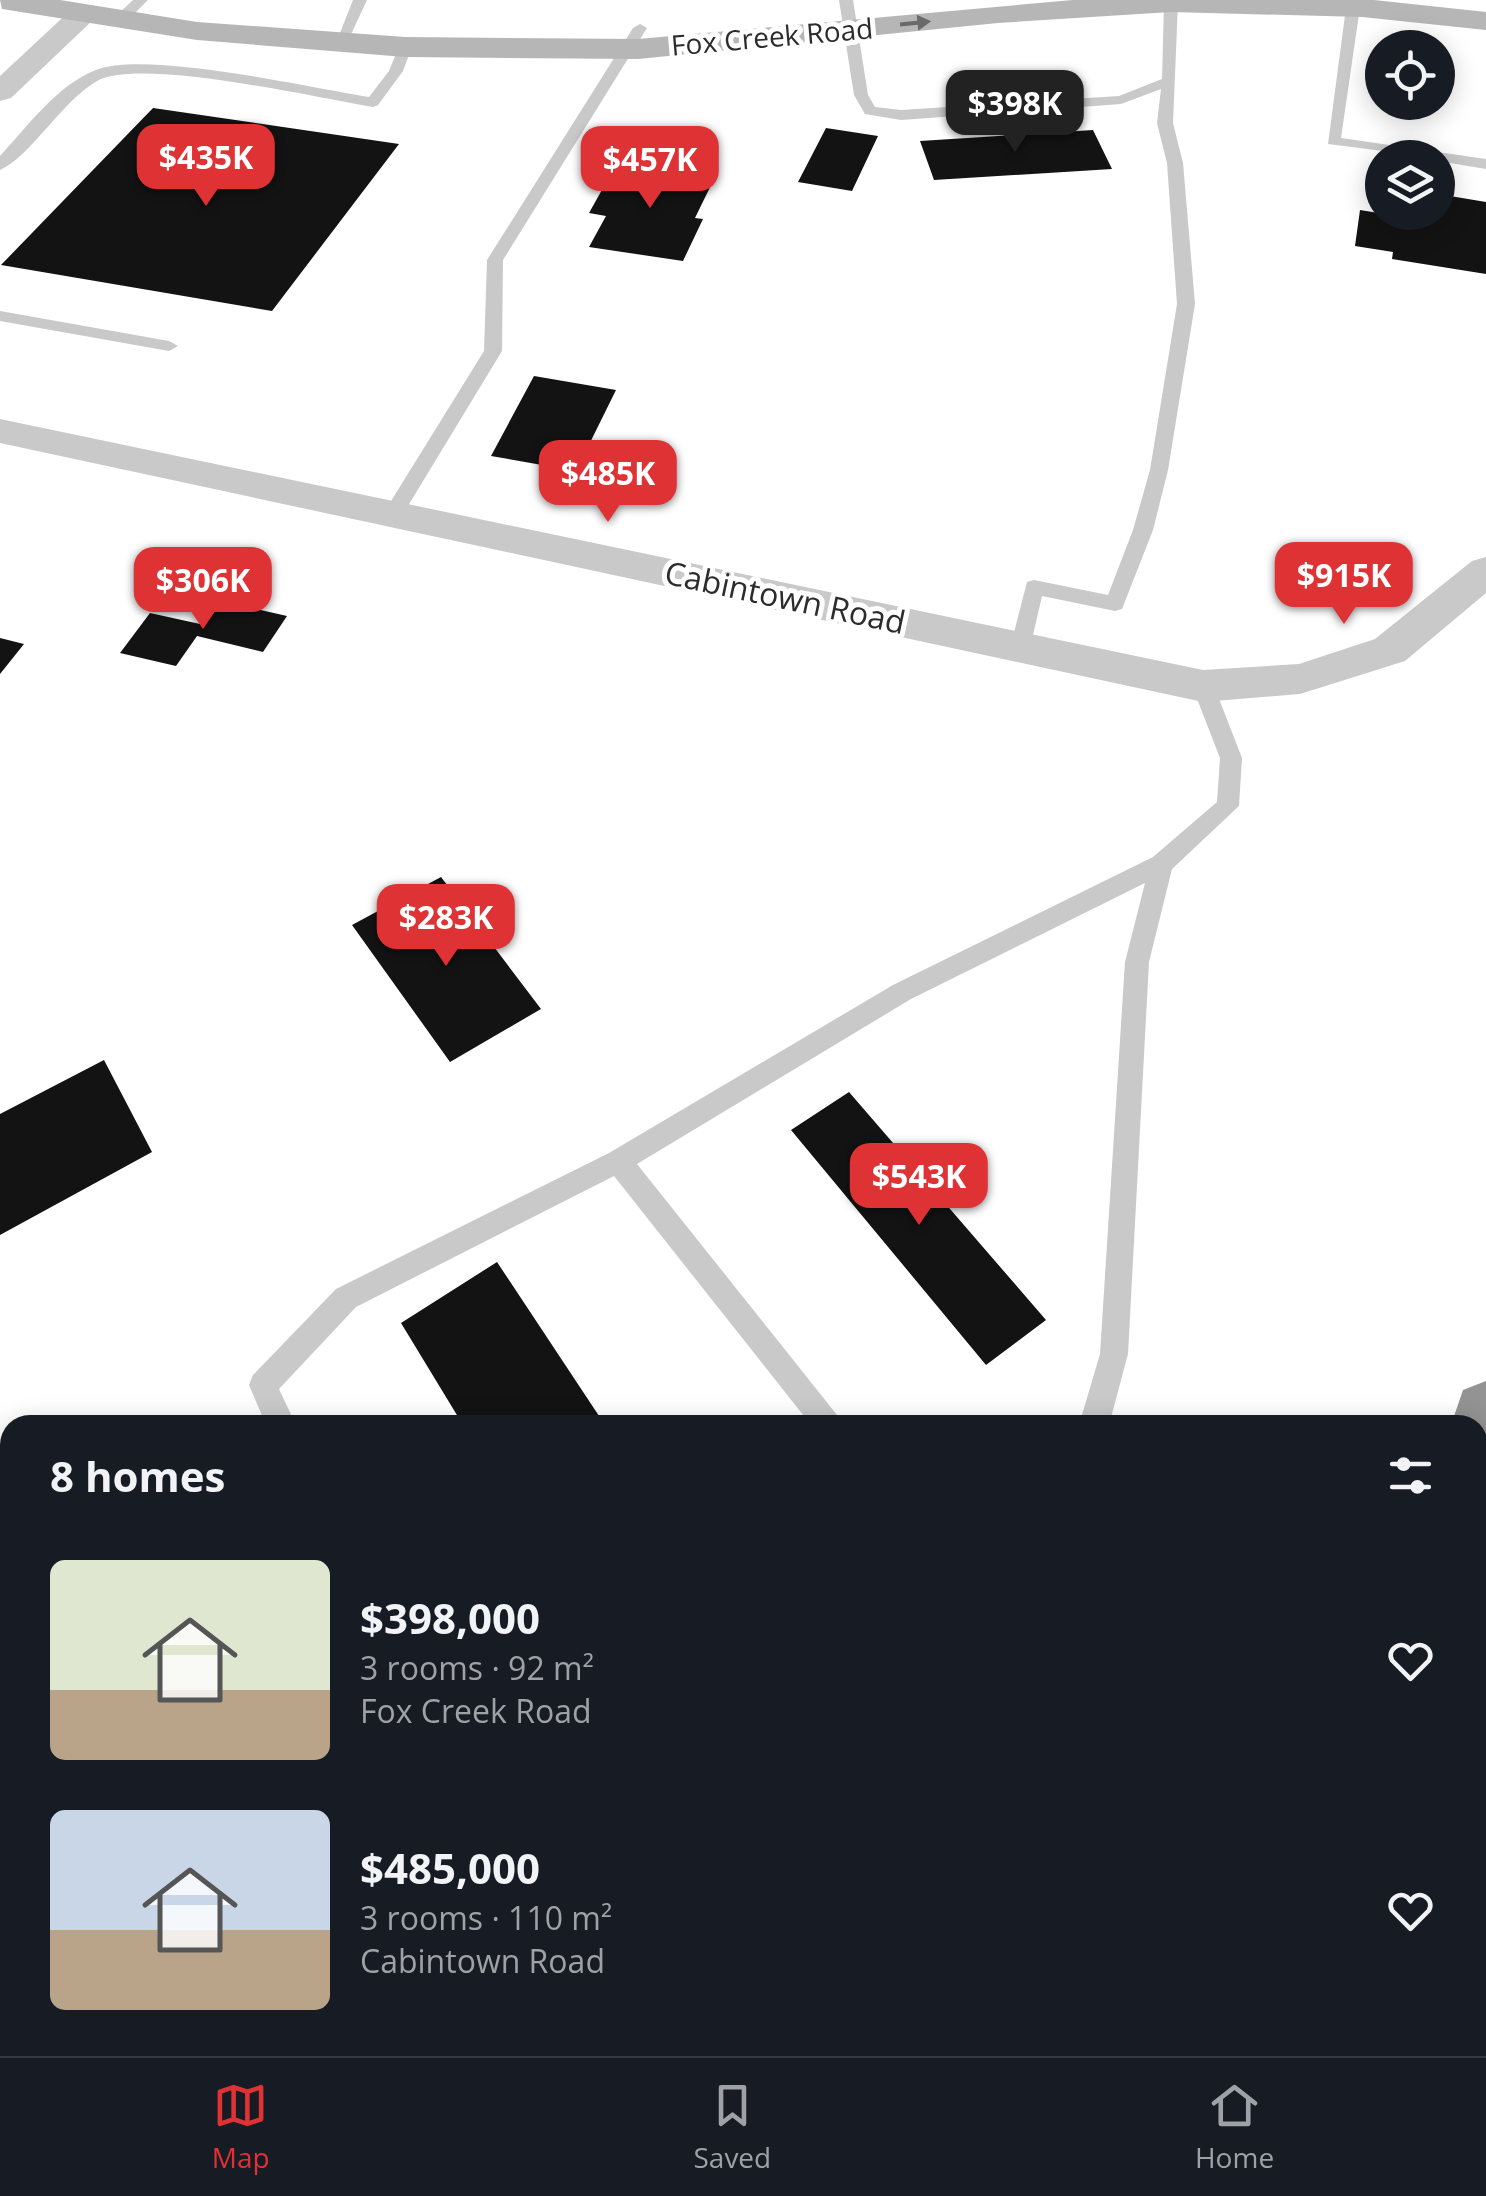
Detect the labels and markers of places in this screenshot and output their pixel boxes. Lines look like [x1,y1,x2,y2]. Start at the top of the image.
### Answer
pin: $398K [945,70,1085,155]
pin: $435K [136,124,276,209]
pin: $457K [580,126,720,211]
pin: $485K [538,440,678,525]
pin: $915K [1274,542,1414,627]
pin: $306K [133,547,273,632]
pin: $283K [376,884,516,969]
pin: $543K [849,1143,989,1228]

